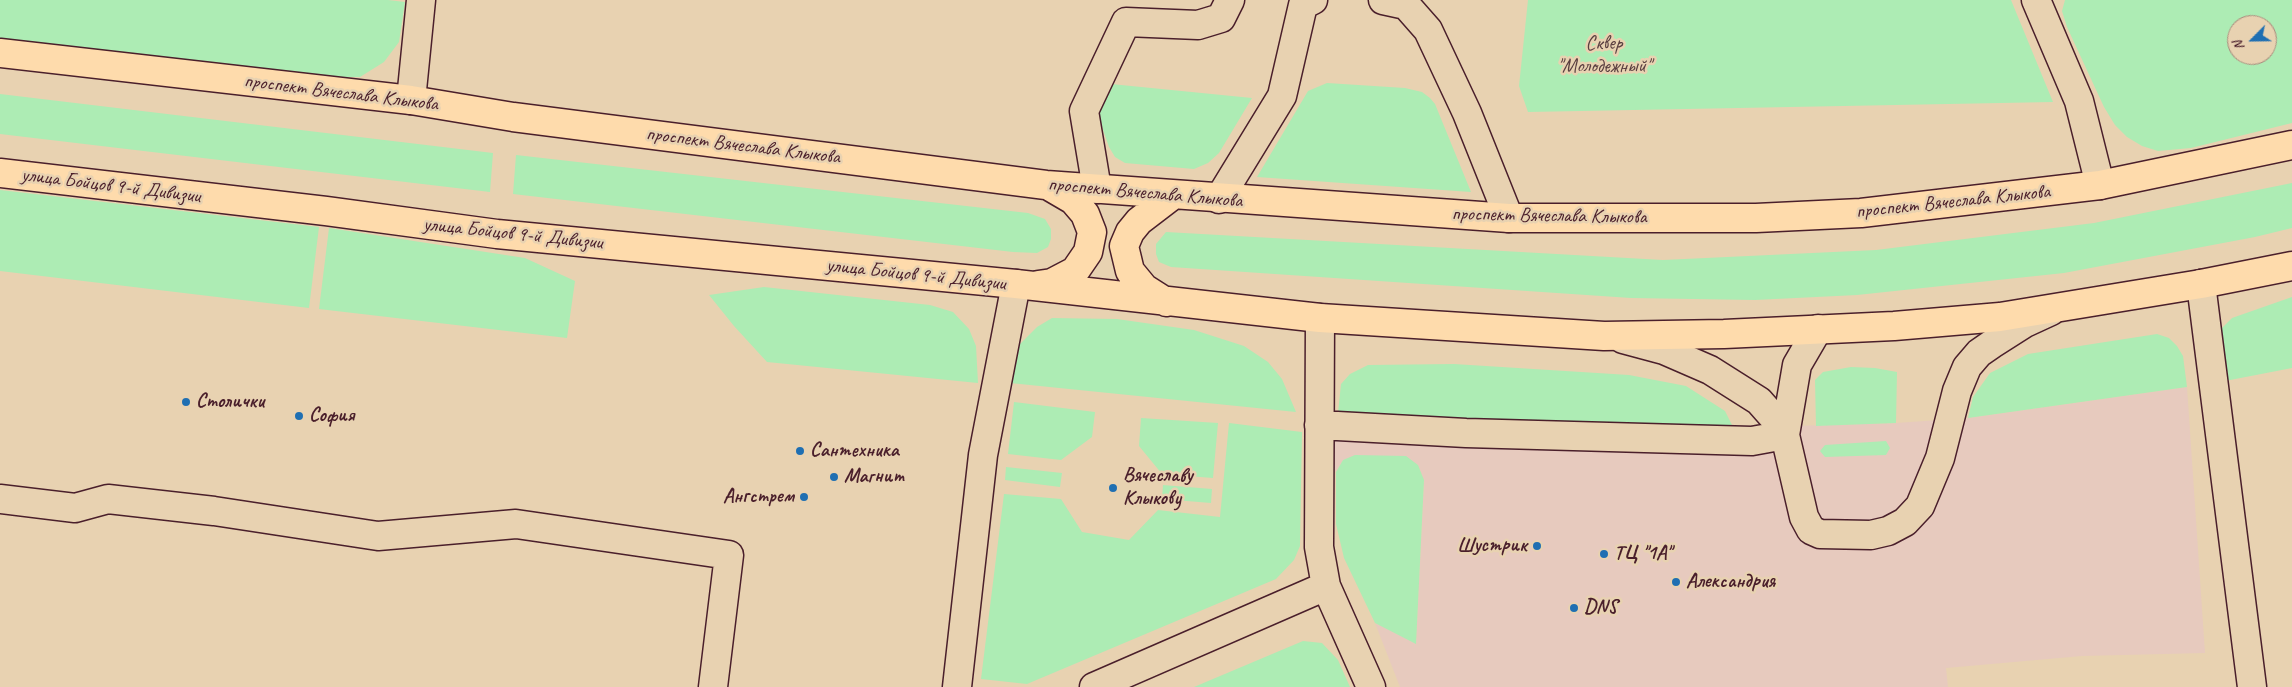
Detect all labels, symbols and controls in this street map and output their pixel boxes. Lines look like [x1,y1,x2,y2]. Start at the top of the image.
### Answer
north arrow [2227,15,2277,65]
park label: Сквер "Молодежный" [1557,32,1651,79]
text: N [2229,38,2248,53]
street label: проспект Вячеслава Клыкова [243,69,439,117]
street label: проспект Вячеслава Клыкова [645,122,841,170]
street label: улица Бойцов 9-й Дивизии [20,163,202,209]
street label: проспект Вячеслава Клыкова [1047,173,1243,213]
street label: проспект Вячеслава Клыкова [1855,180,2051,224]
street label: проспект Вячеслава Клыкова [1451,202,1647,230]
street label: улица Бойцов 9-й Дивизии [422,213,604,255]
street label: улица Бойцов 9-й Дивизии [825,254,1007,296]
place label: Столички [196,390,264,414]
marker: Столички [180,396,192,408]
place label: София [309,404,355,428]
marker: София [293,410,305,422]
place label: Сантехника [810,439,899,463]
marker: Сантехника [794,445,806,457]
place label: Вячеславу Клыкову [1123,464,1193,511]
place label: Магнит [844,465,904,489]
marker: Магнит [828,471,840,483]
marker: Вячеславу Клыкову [1107,482,1119,494]
place label: Ангстрем [723,485,794,509]
marker: Ангстрем [798,491,810,503]
place label: Шустрик [1457,534,1527,558]
marker: Шустрик [1531,540,1543,552]
place label: ТЦ "1А" [1614,542,1671,566]
marker: ТЦ "1А" [1598,548,1610,560]
place label: Александрия [1686,570,1775,594]
marker: Александрия [1670,576,1682,588]
place label: DNS [1584,596,1617,620]
marker: DNS [1568,602,1580,614]

